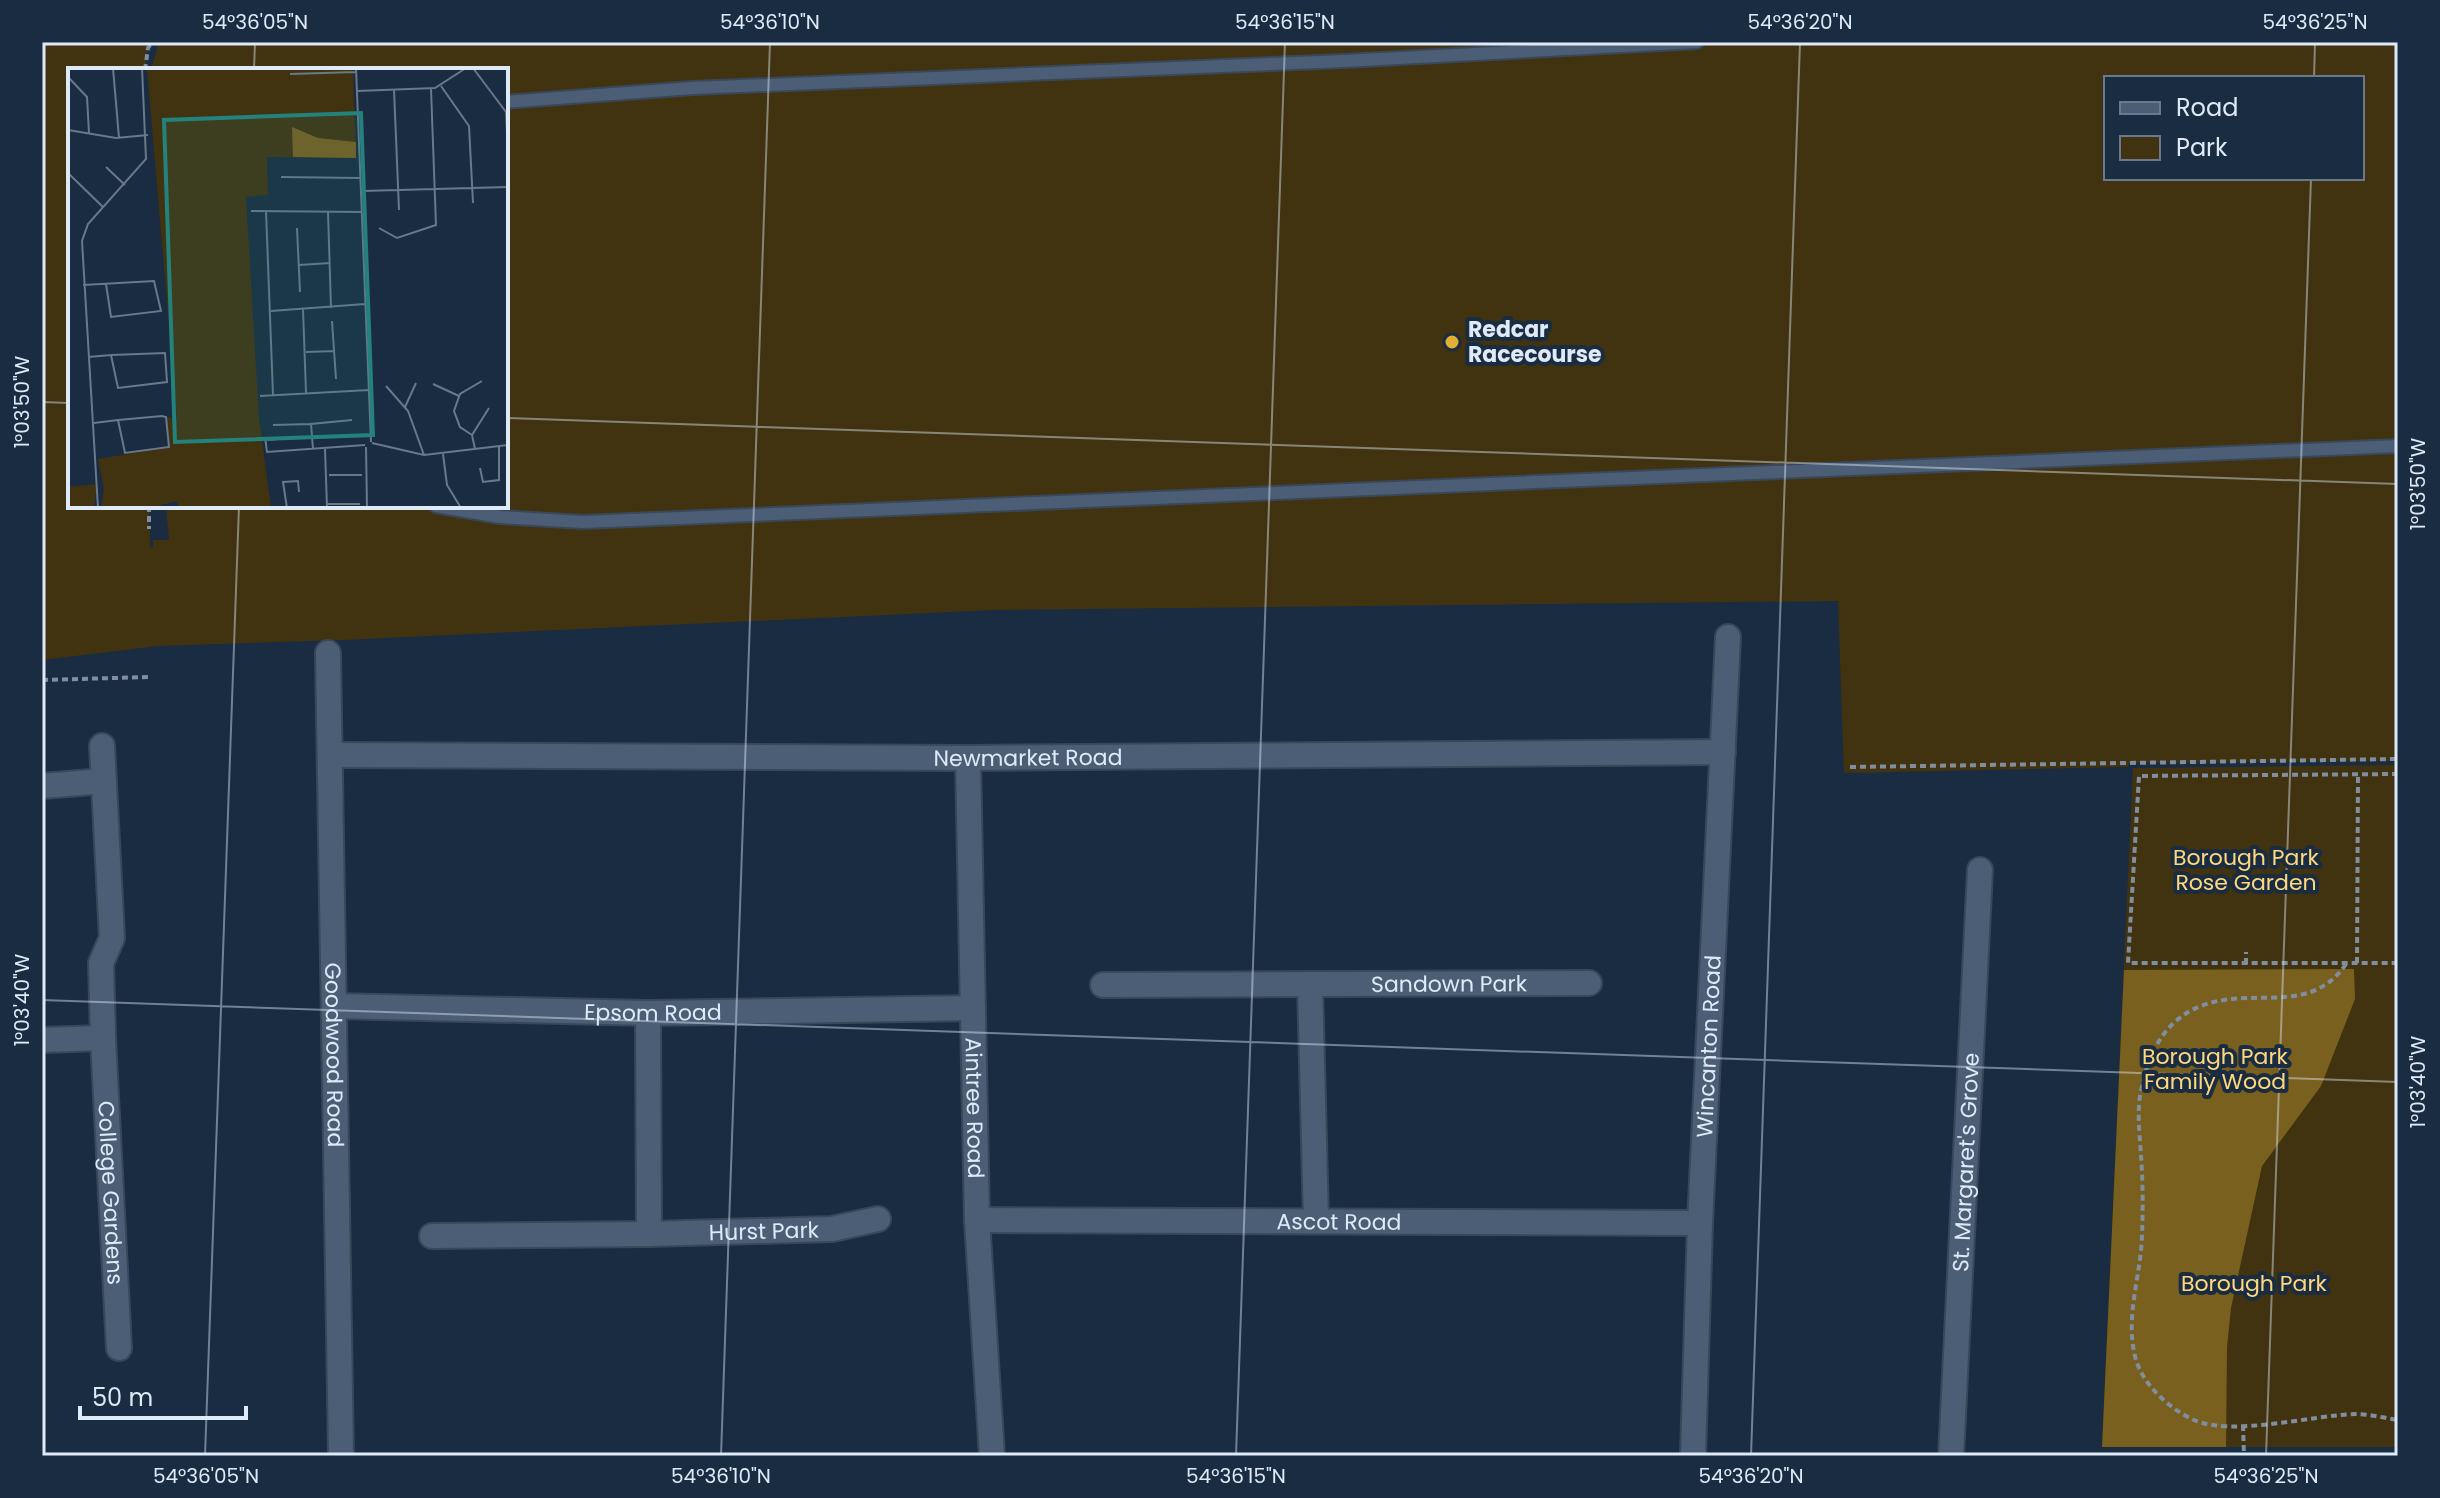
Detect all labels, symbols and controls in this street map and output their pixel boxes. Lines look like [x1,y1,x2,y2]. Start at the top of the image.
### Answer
text: 54°36'05"N [202,8,308,36]
text: 54°36'10"N [720,8,820,36]
text: 54°36'15"N [1235,8,1335,36]
text: 54°36'20"N [1748,8,1852,36]
text: 54°36'25"N [2263,8,2367,36]
inset map [68,68,508,508]
legend [2104,76,2364,180]
text: Road [2176,91,2238,124]
text: Park [2176,131,2228,164]
place label: Redcar Racecourse [1468,314,1602,370]
marker: Redcar Racecourse [1443,333,1461,351]
text: 1°03'50"W [8,355,36,448]
text: 1°03'50"W [2404,437,2432,530]
street label: Newmarket Road [933,742,1123,774]
park label: Borough Park Rose Garden [2173,842,2320,898]
text: 1°03'40"W [8,953,36,1046]
street label: Wincanton Road [1689,954,1729,1138]
street label: Goodwood Road [317,963,351,1147]
street label: Sandown Park [1371,968,1528,1000]
street label: Epsom Road [584,997,722,1029]
text: 1°03'40"W [2404,1035,2432,1128]
street label: Aintree Road [957,1037,991,1179]
park label: Borough Park Family Wood [2142,1041,2289,1097]
street label: St. Margaret's Grove [1945,1052,1987,1273]
street label: College Gardens [90,1100,131,1286]
street label: Ascot Road [1276,1206,1402,1238]
street label: Hurst Park [709,1214,820,1248]
park label: Borough Park [2181,1268,2328,1299]
scale bar [80,1370,246,1420]
text: 50 m [92,1381,153,1414]
text: 54°36'05"N [153,1462,259,1490]
text: 54°36'10"N [671,1462,771,1490]
text: 54°36'15"N [1186,1462,1286,1490]
text: 54°36'20"N [1699,1462,1803,1490]
text: 54°36'25"N [2214,1462,2318,1490]

